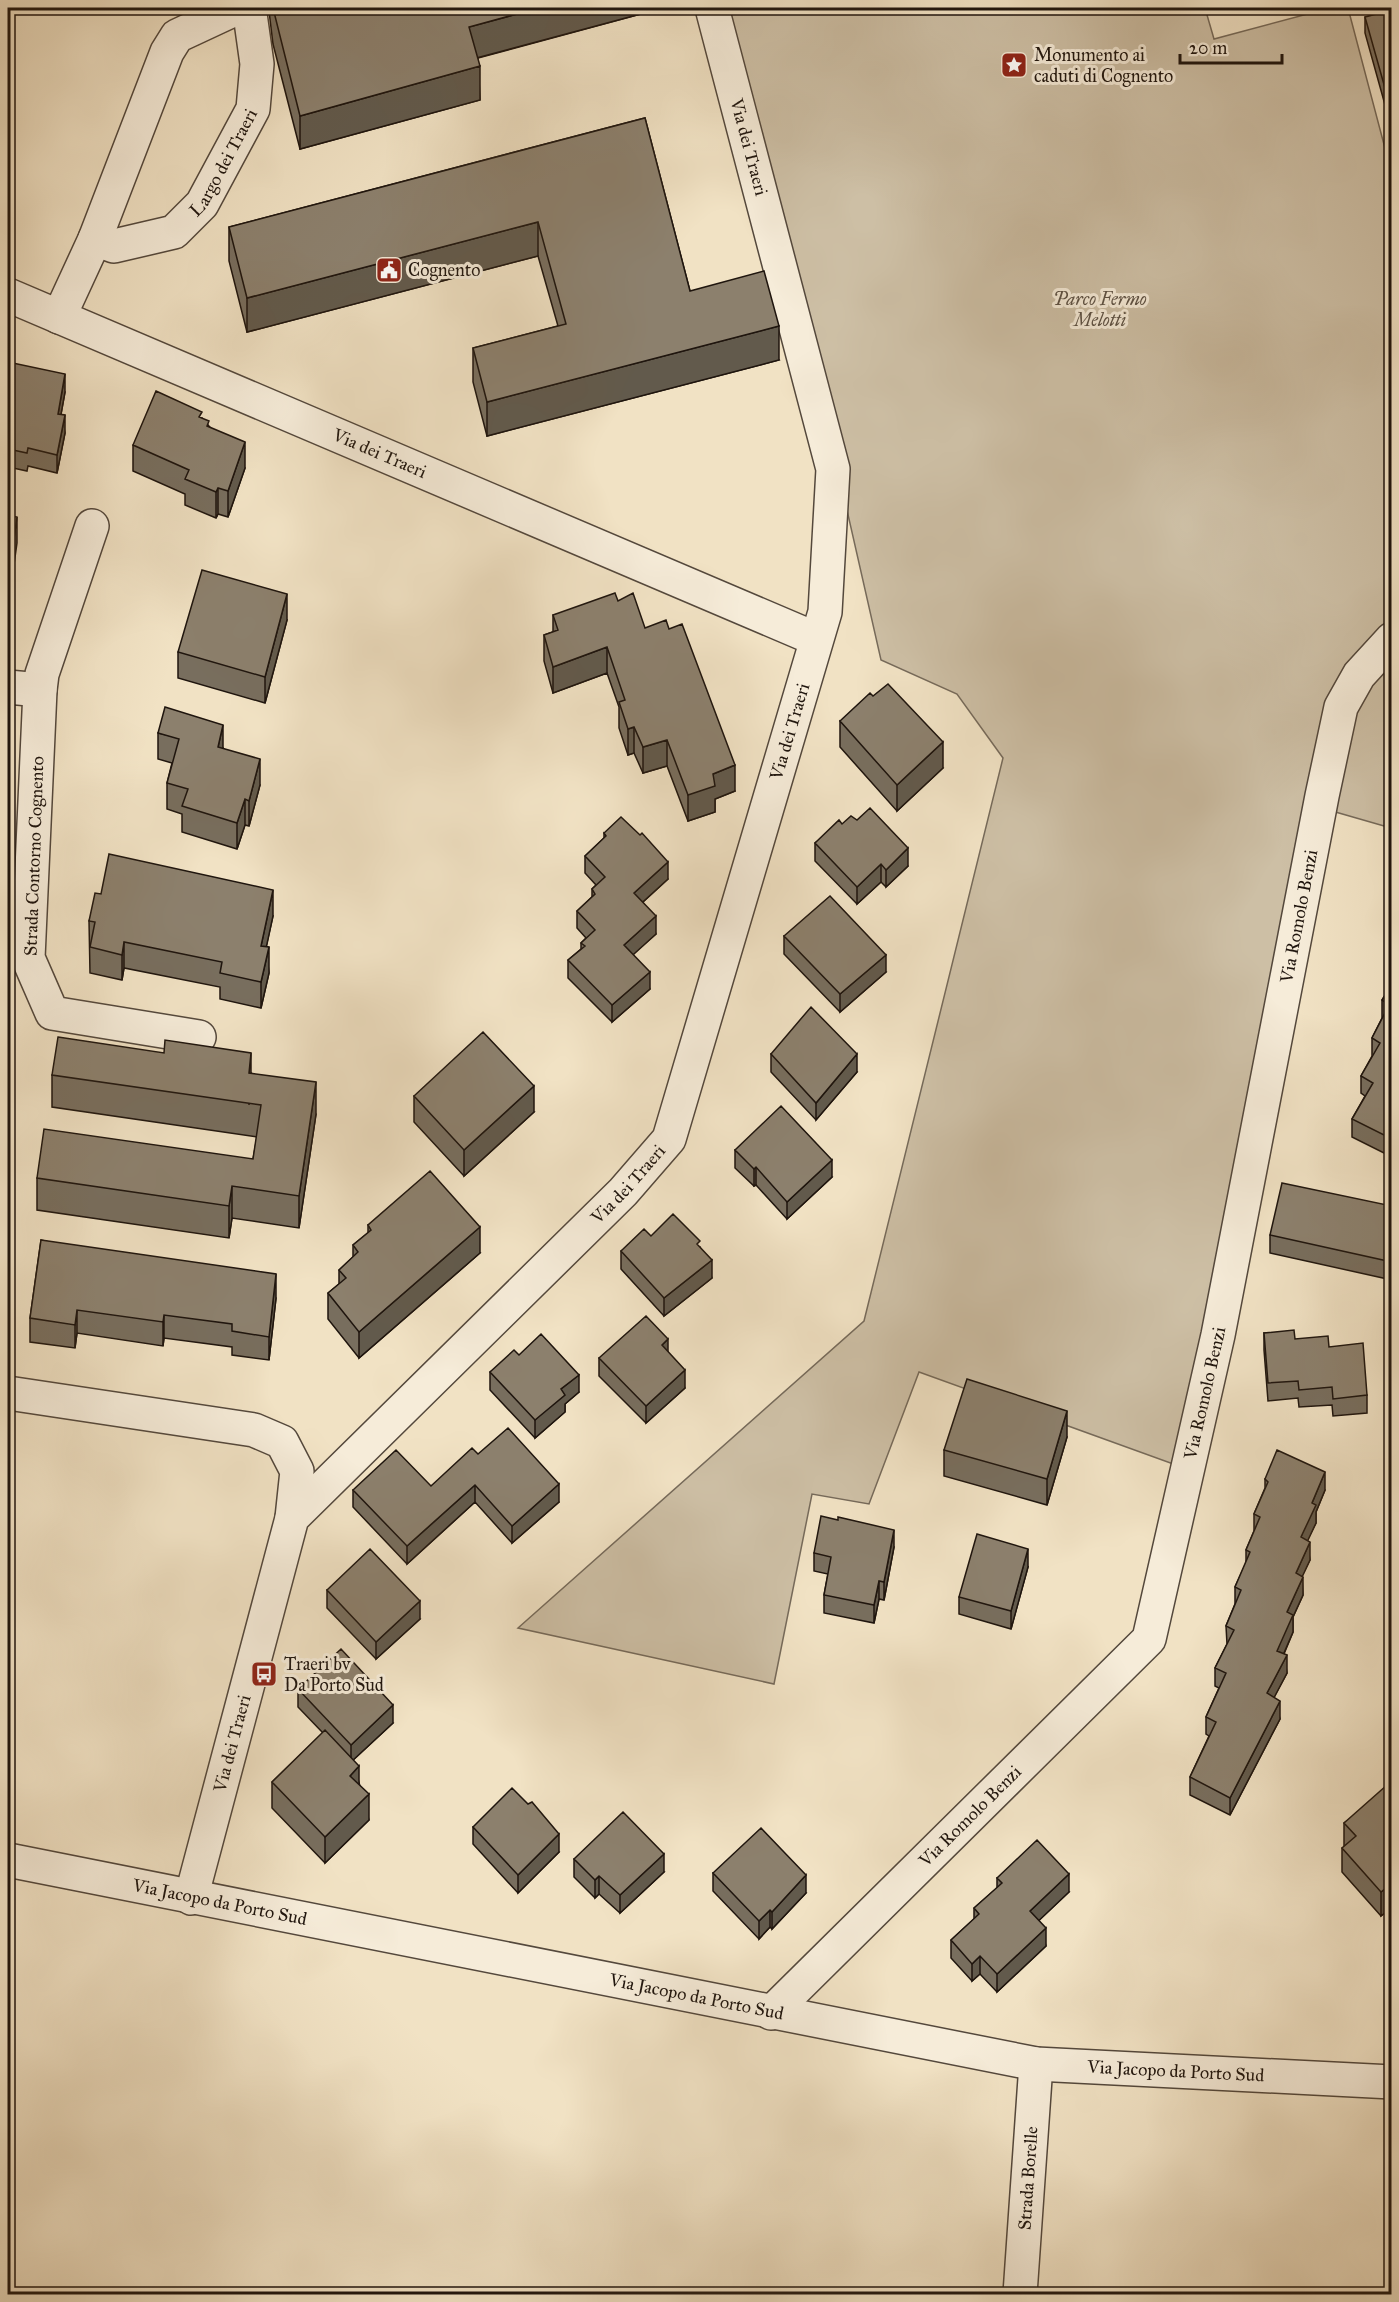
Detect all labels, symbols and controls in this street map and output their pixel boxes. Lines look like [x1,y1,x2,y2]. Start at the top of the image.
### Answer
scale bar [1180,27,1282,65]
text: 20 m [1189,37,1227,59]
place label: Monumento ai caduti di Cognento [1034,44,1173,88]
place icon: Monumento ai caduti di Cognento [999,50,1029,80]
street label: Via dei Traeri [725,95,773,198]
street label: Largo dei Traeri [185,105,262,221]
public building icon: Cognento [374,255,404,285]
place label: Cognento [408,259,480,282]
park label: Parco Fermo Melotti [1053,288,1147,331]
street label: Via dei Traeri [329,423,430,483]
street label: Via dei Traeri [765,680,814,783]
street label: Strada Contorno Cognento [20,756,49,956]
street label: Via Romolo Benzi [1275,848,1322,986]
street label: Via dei Traeri [586,1140,670,1229]
street label: Via Romolo Benzi [1179,1325,1230,1462]
place label: Traeri bv Da Porto Sud [284,1653,384,1696]
bus stop icon: Traeri bv Da Porto Sud [249,1659,279,1689]
street label: Via dei Traeri [208,1692,256,1795]
street label: Via Romolo Benzi [914,1761,1026,1872]
street label: Via Jacopo da Porto Sud [130,1874,309,1930]
street label: Via Jacopo da Porto Sud [607,1968,786,2025]
street label: Via Jacopo da Porto Sud [1086,2056,1265,2087]
street label: Strada Borelle [1013,2126,1043,2231]

